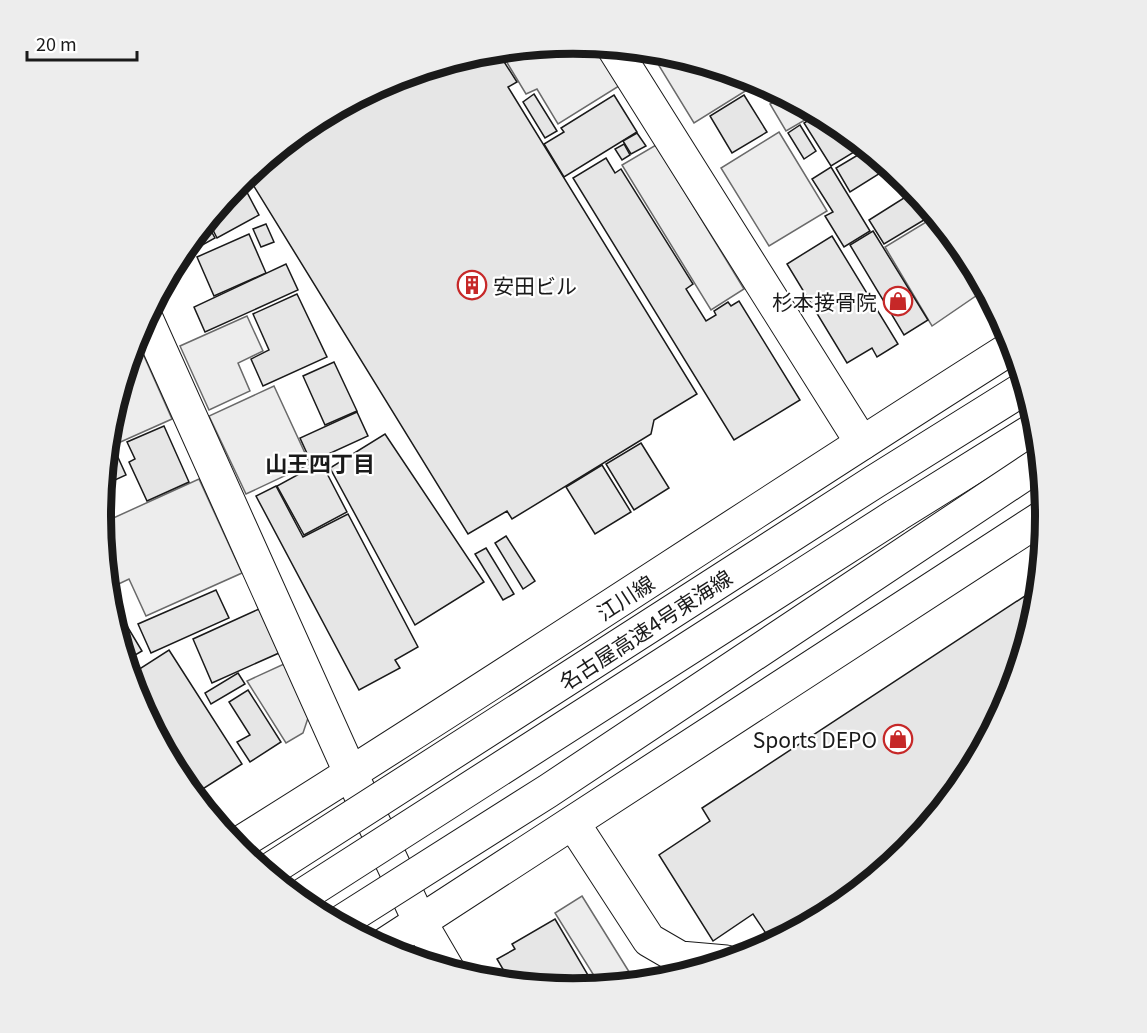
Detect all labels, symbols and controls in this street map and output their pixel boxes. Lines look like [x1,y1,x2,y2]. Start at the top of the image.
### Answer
scale bar [27,24,136,62]
text: 20 m [36,30,77,56]
building icon: 安田ビル [456,269,488,301]
place label: 安田ビル [493,270,577,300]
shop icon: 杉本接骨院 [882,285,914,317]
place label: 杉本接骨院 [772,286,877,316]
district label: 山王四丁目 [265,446,375,478]
street label: 名古屋高速4号東海線 [553,562,737,696]
street label: 江川線 [590,567,660,627]
shop icon: Sports DEPO [882,723,914,755]
place label: Sports DEPO [753,724,877,754]

